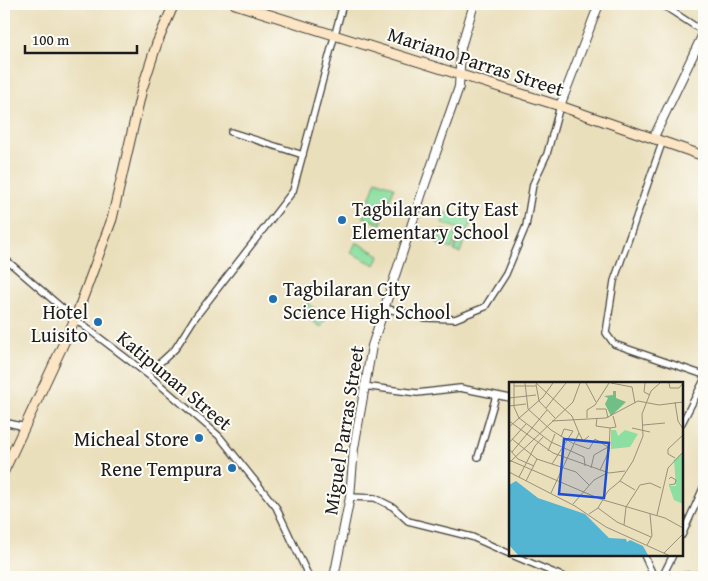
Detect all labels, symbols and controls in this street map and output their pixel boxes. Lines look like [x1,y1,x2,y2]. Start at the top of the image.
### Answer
street label: Mariano Parras Street [384,19,568,103]
scale bar [25,22,138,54]
text: 100 m [32,29,70,50]
place label: Tagbilaran City East Elementary School [352,194,518,246]
marker: Tagbilaran City East Elementary School [336,214,348,226]
place label: Tagbilaran City Science High School [283,274,451,326]
marker: Tagbilaran City Science High School [267,293,279,305]
place label: Hotel Luisito [31,297,88,349]
marker: Hotel Luisito [92,316,104,328]
street label: Katipunan Street [111,323,239,437]
street label: Miguel Parras Street [315,343,371,517]
inset map [509,382,683,556]
place label: Micheal Store [74,424,189,453]
marker: Micheal Store [193,432,205,444]
place label: Rene Tempura [101,454,223,483]
marker: Rene Tempura [226,462,238,474]

